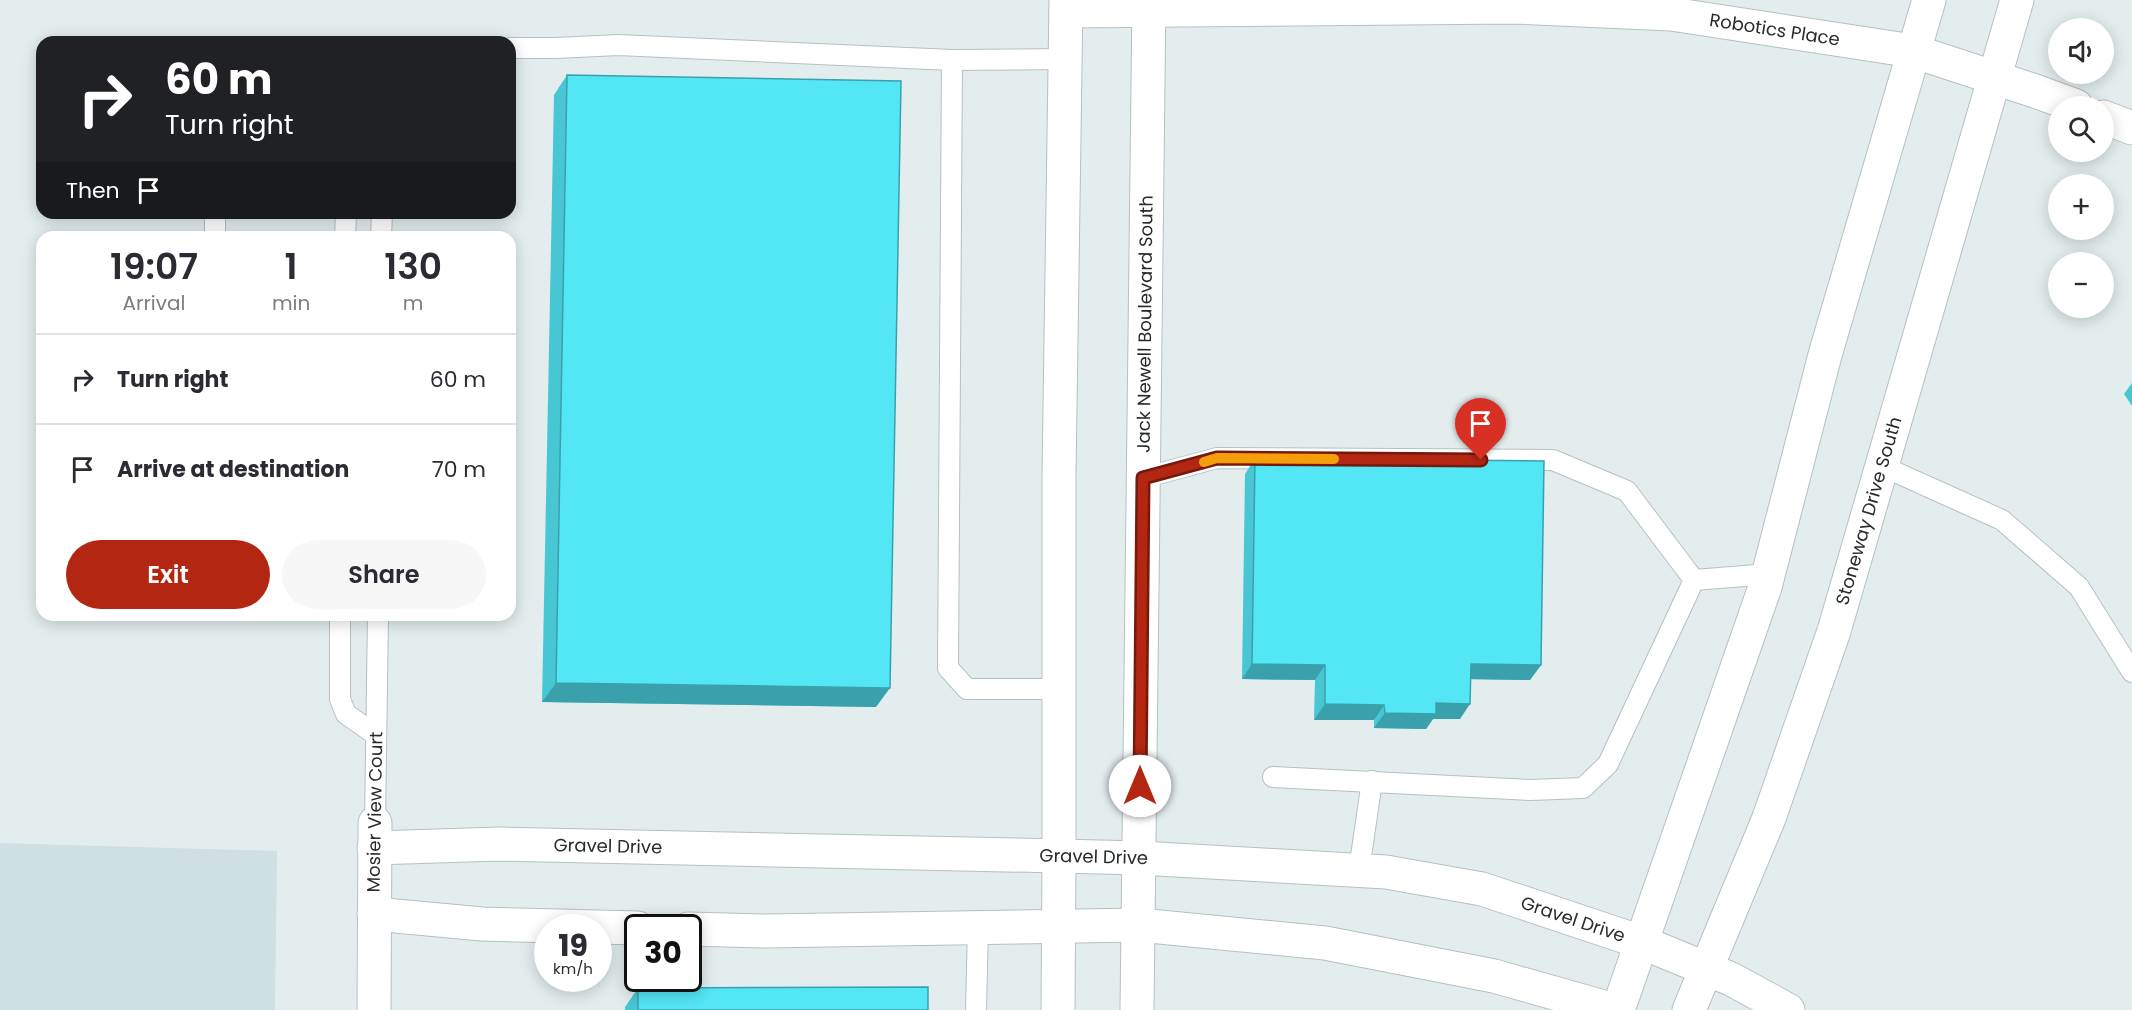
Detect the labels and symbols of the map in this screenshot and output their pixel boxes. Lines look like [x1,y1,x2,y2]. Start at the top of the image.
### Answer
street label: Robotics Place [1708,7,1842,52]
street label: Jack Newell Boulevard South [1131,195,1159,453]
pin [1455,398,1506,460]
street label: Stoneway Drive South [1829,414,1908,608]
street label: Mosier View Court [361,731,388,893]
position arrow [1108,754,1172,818]
street label: Gravel Drive [553,832,662,859]
street label: Gravel Drive [1039,843,1149,870]
street label: Gravel Drive [1518,890,1629,948]
speed limit sign: 30 [624,914,702,992]

